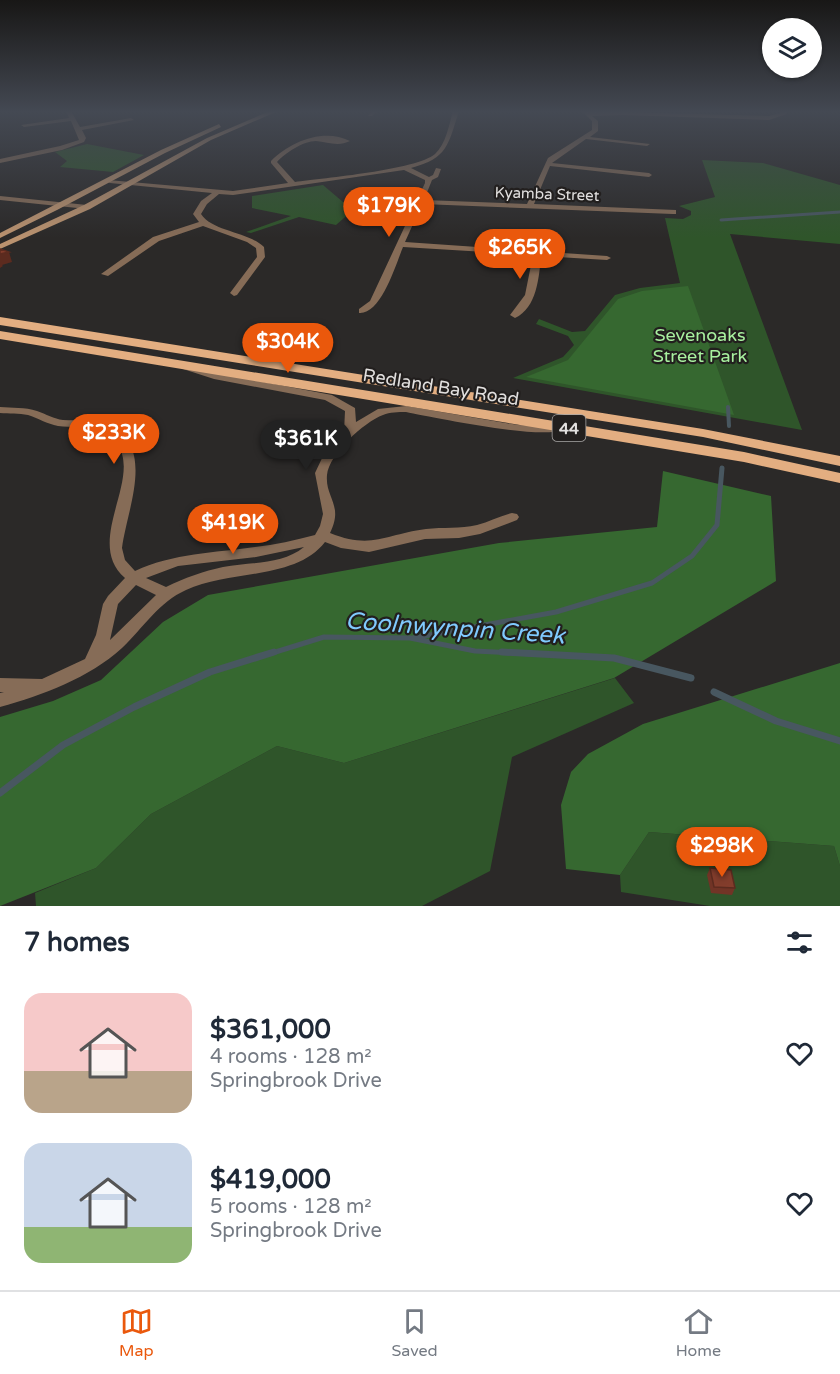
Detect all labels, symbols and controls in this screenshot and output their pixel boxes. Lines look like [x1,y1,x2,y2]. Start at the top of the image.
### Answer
map controls [762,18,822,78]
button: layers [762,18,822,78]
street label: Kyamba Street [494,183,600,205]
pin: $179K [347,187,431,238]
text: $179K [357,194,421,218]
pin: $265K [478,229,562,280]
text: $265K [488,236,552,260]
pin: $304K [246,323,330,374]
park label: Sevenoaks Street Park [653,324,747,367]
text: $304K [256,330,320,354]
street label: Redland Bay Road [361,364,521,410]
pin: $233K [72,414,156,465]
road number: 44 [552,415,586,441]
pin: $361K [264,420,348,471]
text: $233K [82,421,146,445]
text: $361K [274,427,338,451]
pin: $419K [191,504,275,555]
text: $419K [201,511,265,535]
water label: Coolnwynpin Creek [344,606,568,651]
pin: $298K [680,827,764,878]
text: $298K [690,834,754,858]
icon: filters [783,926,816,959]
text: 7 homes [24,927,130,958]
text: $361,000 [210,1014,331,1045]
icon: home [72,1017,144,1089]
icon: heart [783,1037,816,1070]
text: 4 rooms · 128 m² [210,1045,372,1069]
text: Springbrook Drive [210,1069,382,1093]
text: $419,000 [210,1164,331,1195]
icon: home [72,1167,144,1239]
icon: heart [783,1187,816,1220]
text: 5 rooms · 128 m² [210,1195,372,1219]
text: Springbrook Drive [210,1219,382,1243]
tab: Map [119,1305,154,1361]
tab: Saved [391,1305,438,1361]
tab: Home [676,1305,721,1361]

